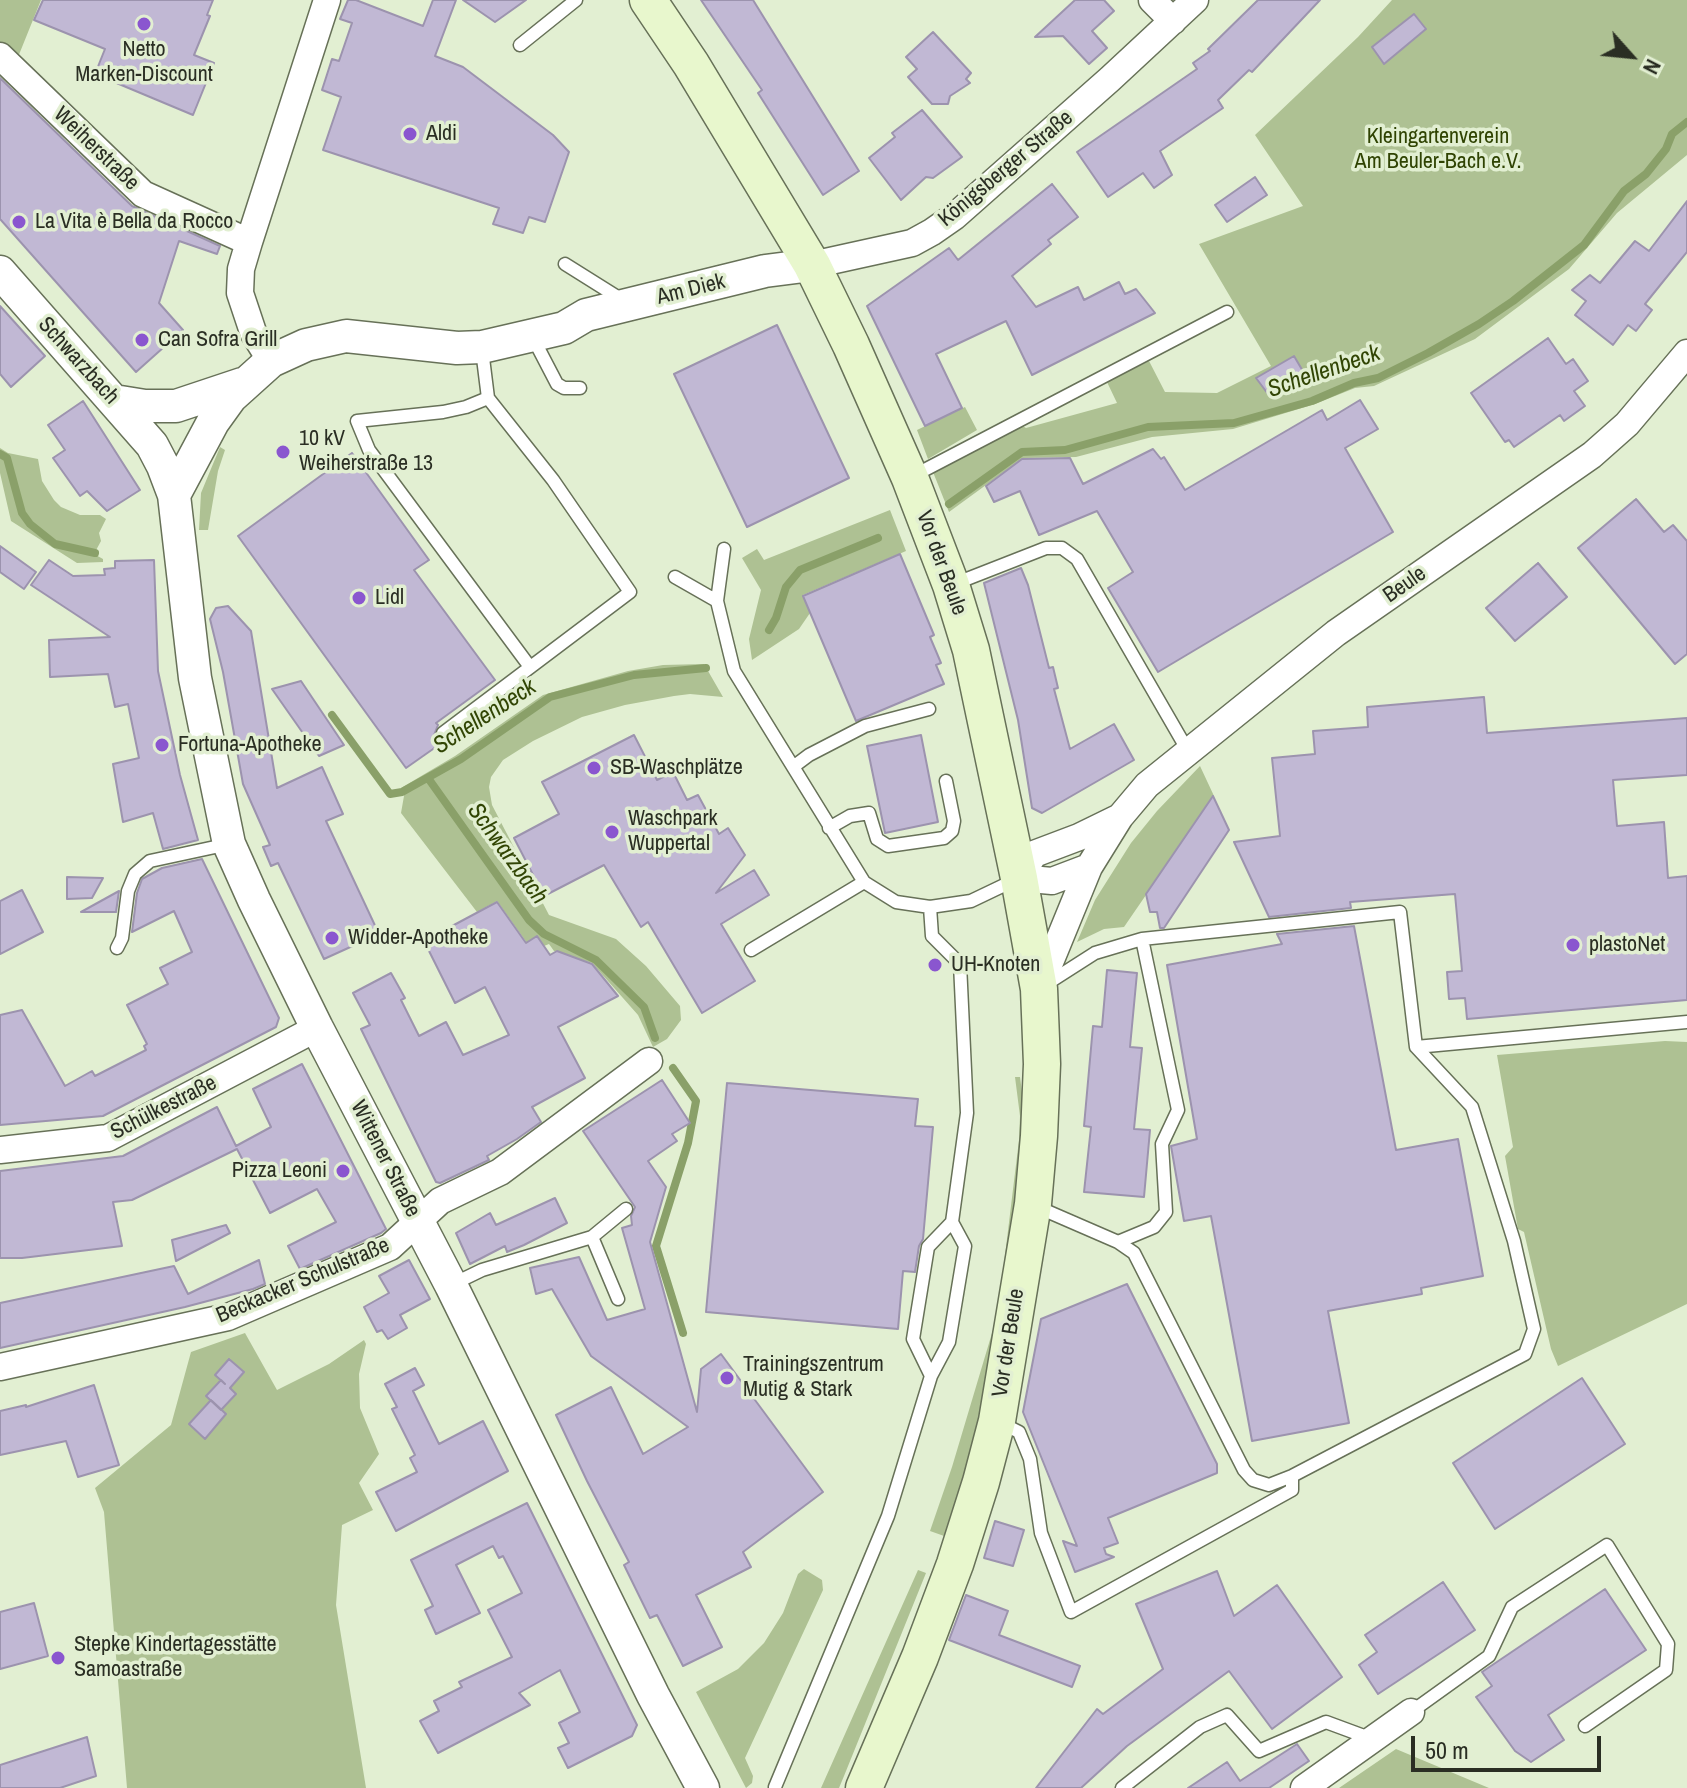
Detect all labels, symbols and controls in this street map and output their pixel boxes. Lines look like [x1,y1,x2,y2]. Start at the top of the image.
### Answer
marker: Netto Marken-Discount [135,15,153,33]
north arrow [1591,16,1671,96]
place label: Netto Marken-Discount [75,37,213,88]
text: N [1636,54,1669,80]
street label: Weiherstraße [48,102,144,196]
street label: Königsberger Straße [933,105,1079,233]
place label: Aldi [426,121,457,147]
park label: Kleingartenverein Am Beuler-Bach e.V. [1355,124,1521,176]
marker: Aldi [401,125,419,143]
place label: La Vita è Bella da Rocco [35,209,233,235]
marker: La Vita è Bella da Rocco [10,213,28,231]
street label: Am Diek [654,269,728,311]
street label: Schwarzbach [32,312,124,410]
place label: Can Sofra Grill [158,327,277,353]
marker: Can Sofra Grill [133,331,151,349]
water label: Schellenbeck [1264,339,1384,405]
place label: 10 kV Weiherstraße 13 [299,426,433,478]
marker: 10 kV Weiherstraße 13 [274,443,292,461]
street label: Vor der Beule [910,507,972,619]
street label: Beule [1379,561,1431,609]
place label: Lidl [375,585,404,611]
marker: Lidl [350,589,368,607]
water label: Schellenbeck [428,673,542,761]
place label: Fortuna-Apotheke [178,732,322,758]
marker: Fortuna-Apotheke [153,736,171,754]
place label: SB-Waschplätze [610,755,743,781]
marker: SB-Waschplätze [585,759,603,777]
water label: Schwarzbach [461,798,553,910]
place label: Waschpark Wuppertal [628,806,718,858]
marker: Waschpark Wuppertal [603,823,621,841]
place label: Widder-Apotheke [348,925,488,951]
marker: Widder-Apotheke [323,929,341,947]
place label: plastoNet [1589,932,1665,958]
marker: plastoNet [1564,936,1582,954]
place label: UH-Knoten [951,952,1040,978]
marker: UH-Knoten [926,956,944,974]
street label: Schülkestraße [107,1070,221,1146]
street label: Wittener Straße [344,1096,426,1222]
place label: Pizza Leoni [232,1158,327,1184]
marker: Pizza Leoni [334,1162,352,1180]
street label: Beckacker Schulstraße [212,1233,394,1329]
street label: Vor der Beule [987,1287,1031,1399]
place label: Trainingszentrum Mutig & Stark [743,1352,884,1404]
marker: Trainingszentrum Mutig & Stark [718,1369,736,1387]
place label: Stepke Kindertagesstätte Samoastraße [74,1632,277,1684]
marker: Stepke Kindertagesstätte Samoastraße [49,1649,67,1667]
scale bar [1415,1720,1605,1770]
text: 50 m [1425,1734,1469,1766]

